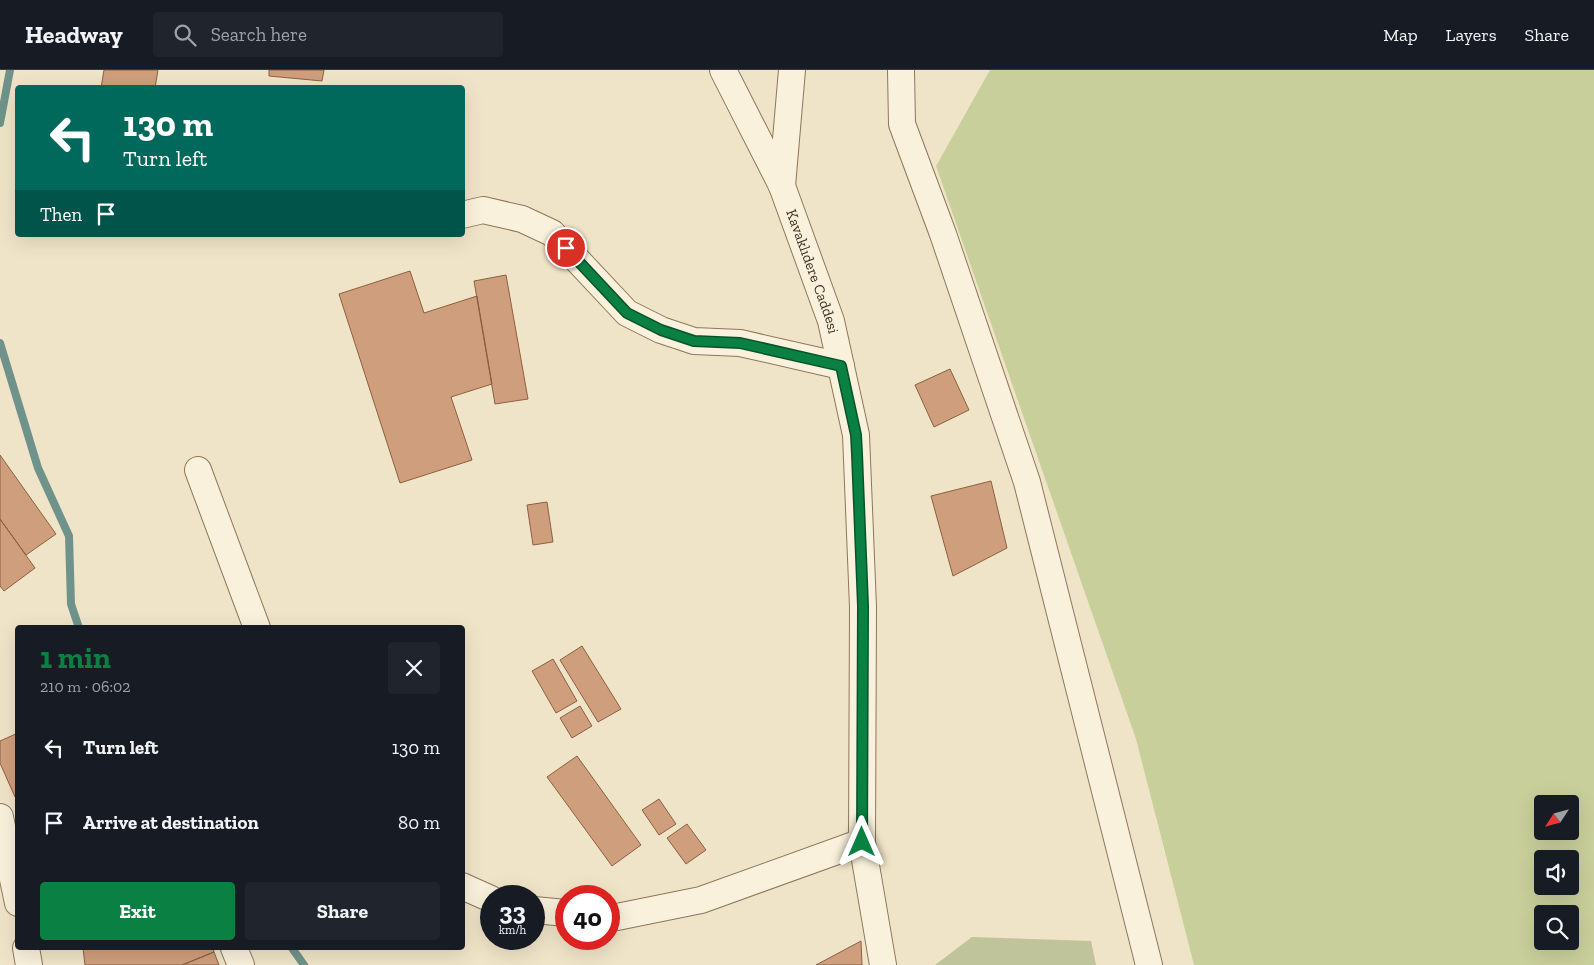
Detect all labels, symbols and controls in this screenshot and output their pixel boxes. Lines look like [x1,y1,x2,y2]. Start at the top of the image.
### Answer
search box [153,12,503,57]
text: Headway [25,20,123,49]
icon: search [171,21,199,49]
text: Search here [211,23,307,46]
text: Map [1383,24,1418,46]
text: Layers [1446,24,1497,46]
text: Share [1525,24,1569,46]
text: 130 m [123,103,213,145]
icon: left [40,105,105,170]
text: Turn left [123,145,207,172]
icon: arrive [92,200,120,228]
text: Then [40,203,82,226]
street label: Kavaklıdere Caddesi [782,207,843,335]
pin [545,227,587,269]
icon: arrive [552,234,580,262]
text: 1 min [40,640,111,676]
button: close [388,642,440,694]
text: 210 m · 06:02 [40,677,131,696]
icon: left [40,734,68,762]
text: Turn left [83,736,158,759]
text: 130 m [392,736,440,759]
north arrow [1534,795,1579,840]
map controls [1534,795,1579,950]
icon: arrive [40,809,68,837]
text: Arrive at destination [83,811,259,834]
text: 80 m [398,811,440,834]
position arrow [835,815,887,867]
button: sound [1534,850,1579,895]
button: Exit [40,882,235,940]
button: Share [245,882,440,940]
speed limit sign: 40 [555,885,620,950]
text: 33 [499,896,526,926]
button: search [1534,905,1579,950]
text: km/h [499,923,526,937]

